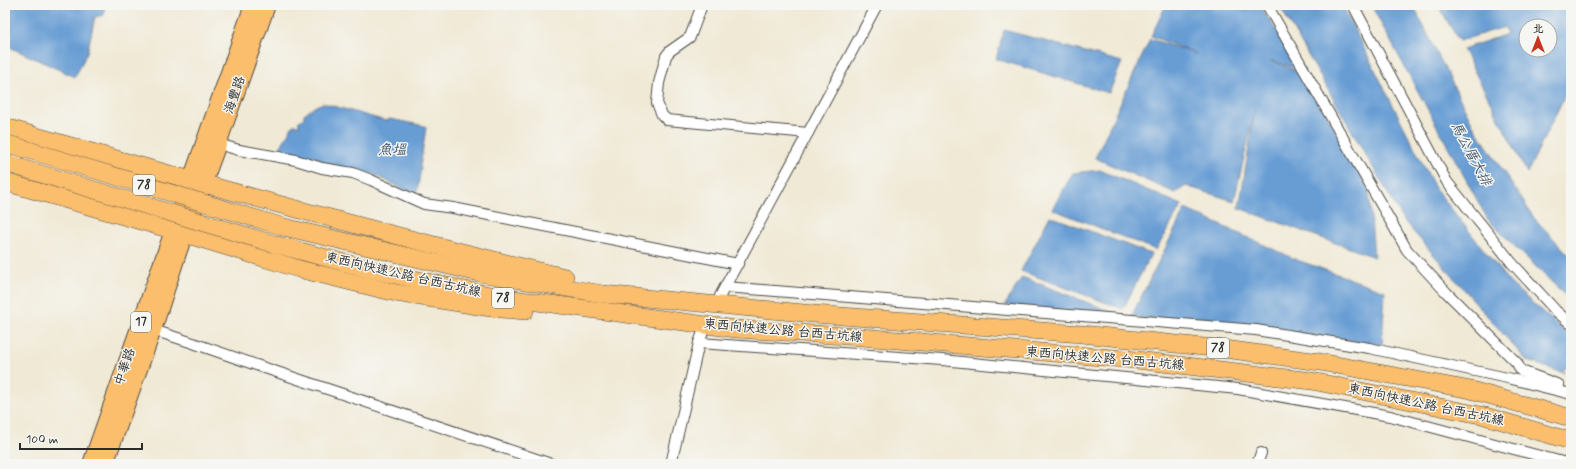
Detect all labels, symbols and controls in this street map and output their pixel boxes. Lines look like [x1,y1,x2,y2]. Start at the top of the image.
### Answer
north arrow [1518,18,1558,58]
text: 北 [1533,22,1544,36]
street label: 海豐路 [221,74,249,116]
water label: 馬公厝大排 [1447,119,1496,191]
water label: 魚塭 [378,141,407,159]
road number: 78 [133,175,155,195]
street label: 東西向快速公路 台西古坑線 [323,249,483,301]
road number: 78 [492,288,514,308]
road number: 17 [131,312,151,332]
street label: 東西向快速公路 台西古坑線 [703,316,863,346]
road number: 78 [1207,338,1229,358]
street label: 東西向快速公路 台西古坑線 [1025,344,1185,374]
street label: 中華路 [111,346,139,388]
street label: 東西向快速公路 台西古坑線 [1346,380,1506,430]
scale bar [20,425,142,451]
text: 100 m [26,432,58,448]

